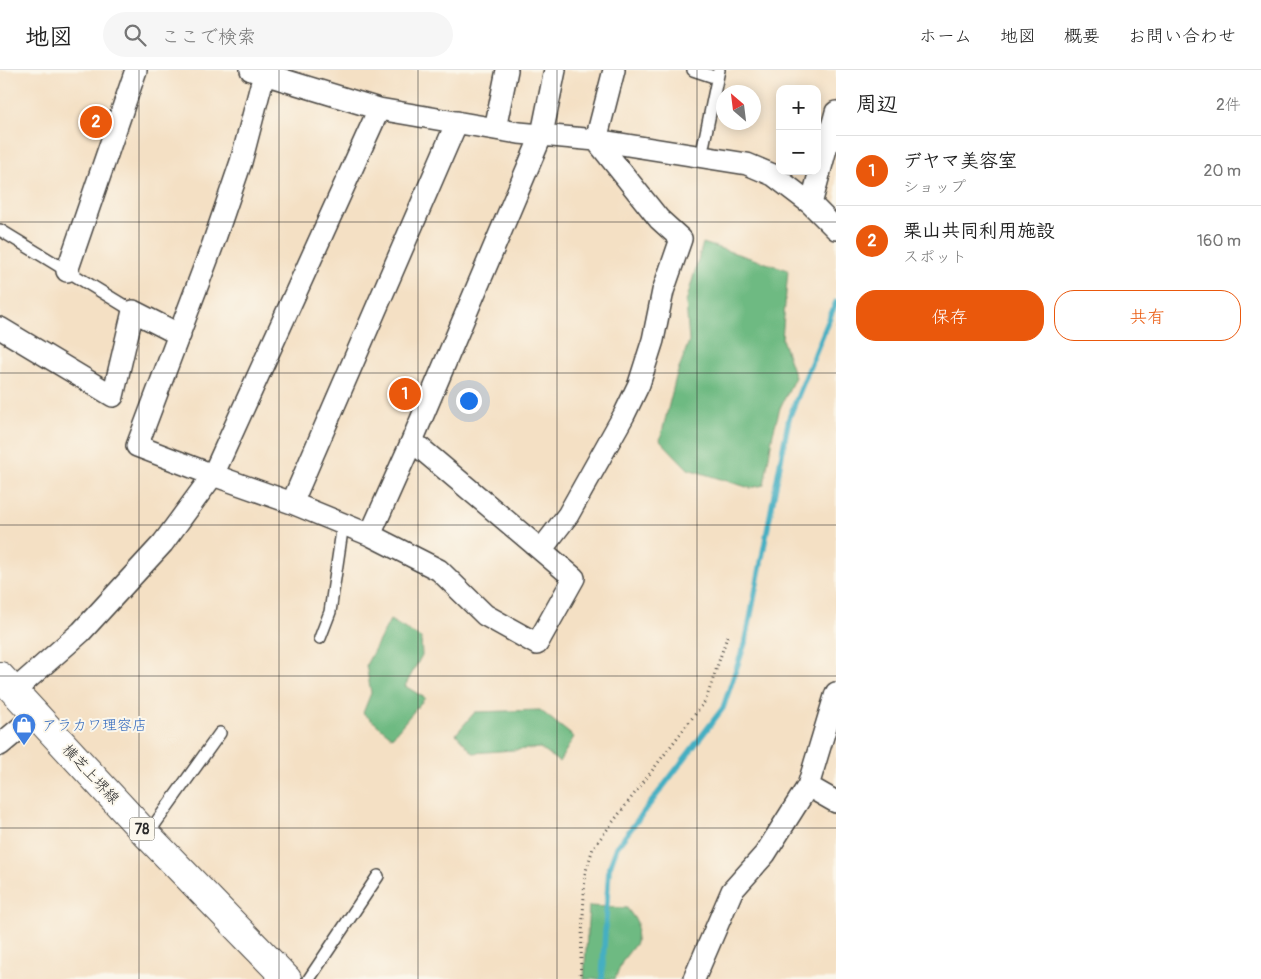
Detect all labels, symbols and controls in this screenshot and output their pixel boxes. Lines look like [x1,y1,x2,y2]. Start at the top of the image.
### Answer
search box [103,12,453,57]
icon: search [121,21,149,49]
text: 地図 [25,23,73,52]
text: ここで検索 [161,25,256,49]
text: ホーム [919,25,972,48]
text: 地図 [1000,25,1036,48]
text: 概要 [1064,25,1100,48]
text: お問い合わせ [1128,25,1236,48]
north arrow [716,85,761,130]
map controls [776,85,821,175]
button: + [776,85,821,130]
text: 周辺 [856,91,898,118]
text: 2件 [1216,95,1241,115]
pin: 2 [80,103,112,141]
button: − [776,130,821,175]
text: デヤマ美容室 [903,149,1017,173]
text: 1 [869,161,875,181]
text: 20 m [1203,161,1241,181]
text: ショップ [903,177,966,197]
text: 栗山共同利用施設 [903,219,1055,243]
text: 2 [868,231,876,251]
text: 160 m [1197,231,1241,251]
text: スポット [903,247,967,267]
button: 保存 [856,290,1044,341]
button: 共有 [1054,290,1241,341]
pin: 1 [389,375,421,413]
your location [456,388,482,414]
shop icon: アラカワ理容店 [11,712,37,746]
place label: アラカワ理容店 [42,716,147,735]
street label: 横芝上堺線 [58,740,123,808]
road number: 78 [130,818,154,841]

